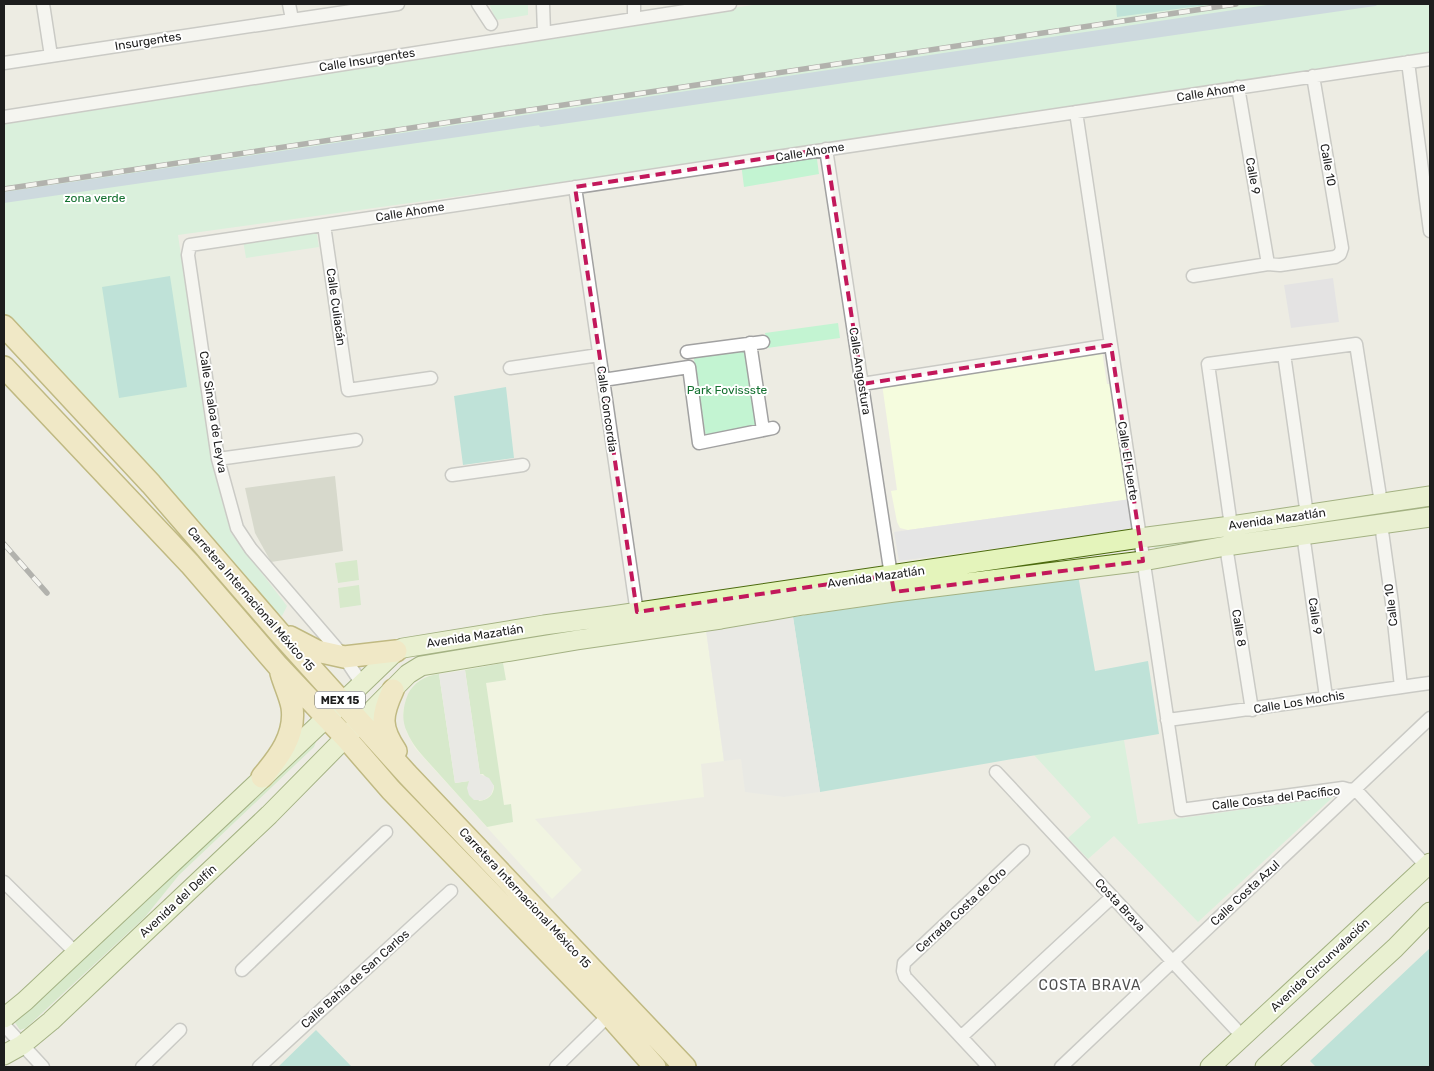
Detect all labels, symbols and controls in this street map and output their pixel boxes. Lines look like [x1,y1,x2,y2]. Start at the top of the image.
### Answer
street label: Insurgentes [114,29,182,53]
street label: Calle Insurgentes [318,45,416,75]
street label: Calle Ahome [1176,80,1247,104]
street label: Calle Ahome [775,140,846,164]
street label: Calle 10 [1317,143,1339,187]
street label: Calle 9 [1243,156,1263,196]
park label: zona verde [65,191,126,205]
street label: Calle Ahome [375,200,446,224]
street label: Calle Culiacán [324,267,348,347]
street label: Calle Angostura [846,326,874,416]
street label: Calle Sinaloa de Leyva [196,350,230,474]
street label: Calle Concordia [594,365,620,453]
park label: Park Fovissste [687,383,768,397]
street label: Calle El Fuerte [1115,420,1141,502]
street label: Avenida Mazatlán [1227,505,1327,533]
street label: Carretera Internacional México 15 [185,524,317,674]
street label: Avenida Mazatlán [826,563,926,591]
street label: Calle 10 [1381,583,1401,627]
street label: Calle 9 [1305,597,1325,635]
street label: Calle 8 [1229,608,1249,648]
street label: Avenida Mazatlán [425,621,525,651]
street label: Calle Los Mochis [1252,688,1346,716]
road number: MEX 15 [315,692,365,708]
street label: Calle Costa del Pacífico [1211,783,1341,813]
street label: Carretera Internacional México 15 [456,825,594,971]
street label: Calle Costa Azul [1208,857,1282,929]
street label: Avenida del Delfín [137,862,219,940]
street label: Cerrada Costa de Oro [913,864,1009,956]
street label: Costa Brava [1092,876,1148,934]
street label: Avenida Circunvalación [1268,915,1372,1015]
street label: Calle Bahía de San Carlos [298,927,412,1031]
district label: COSTA BRAVA [1039,977,1142,994]

